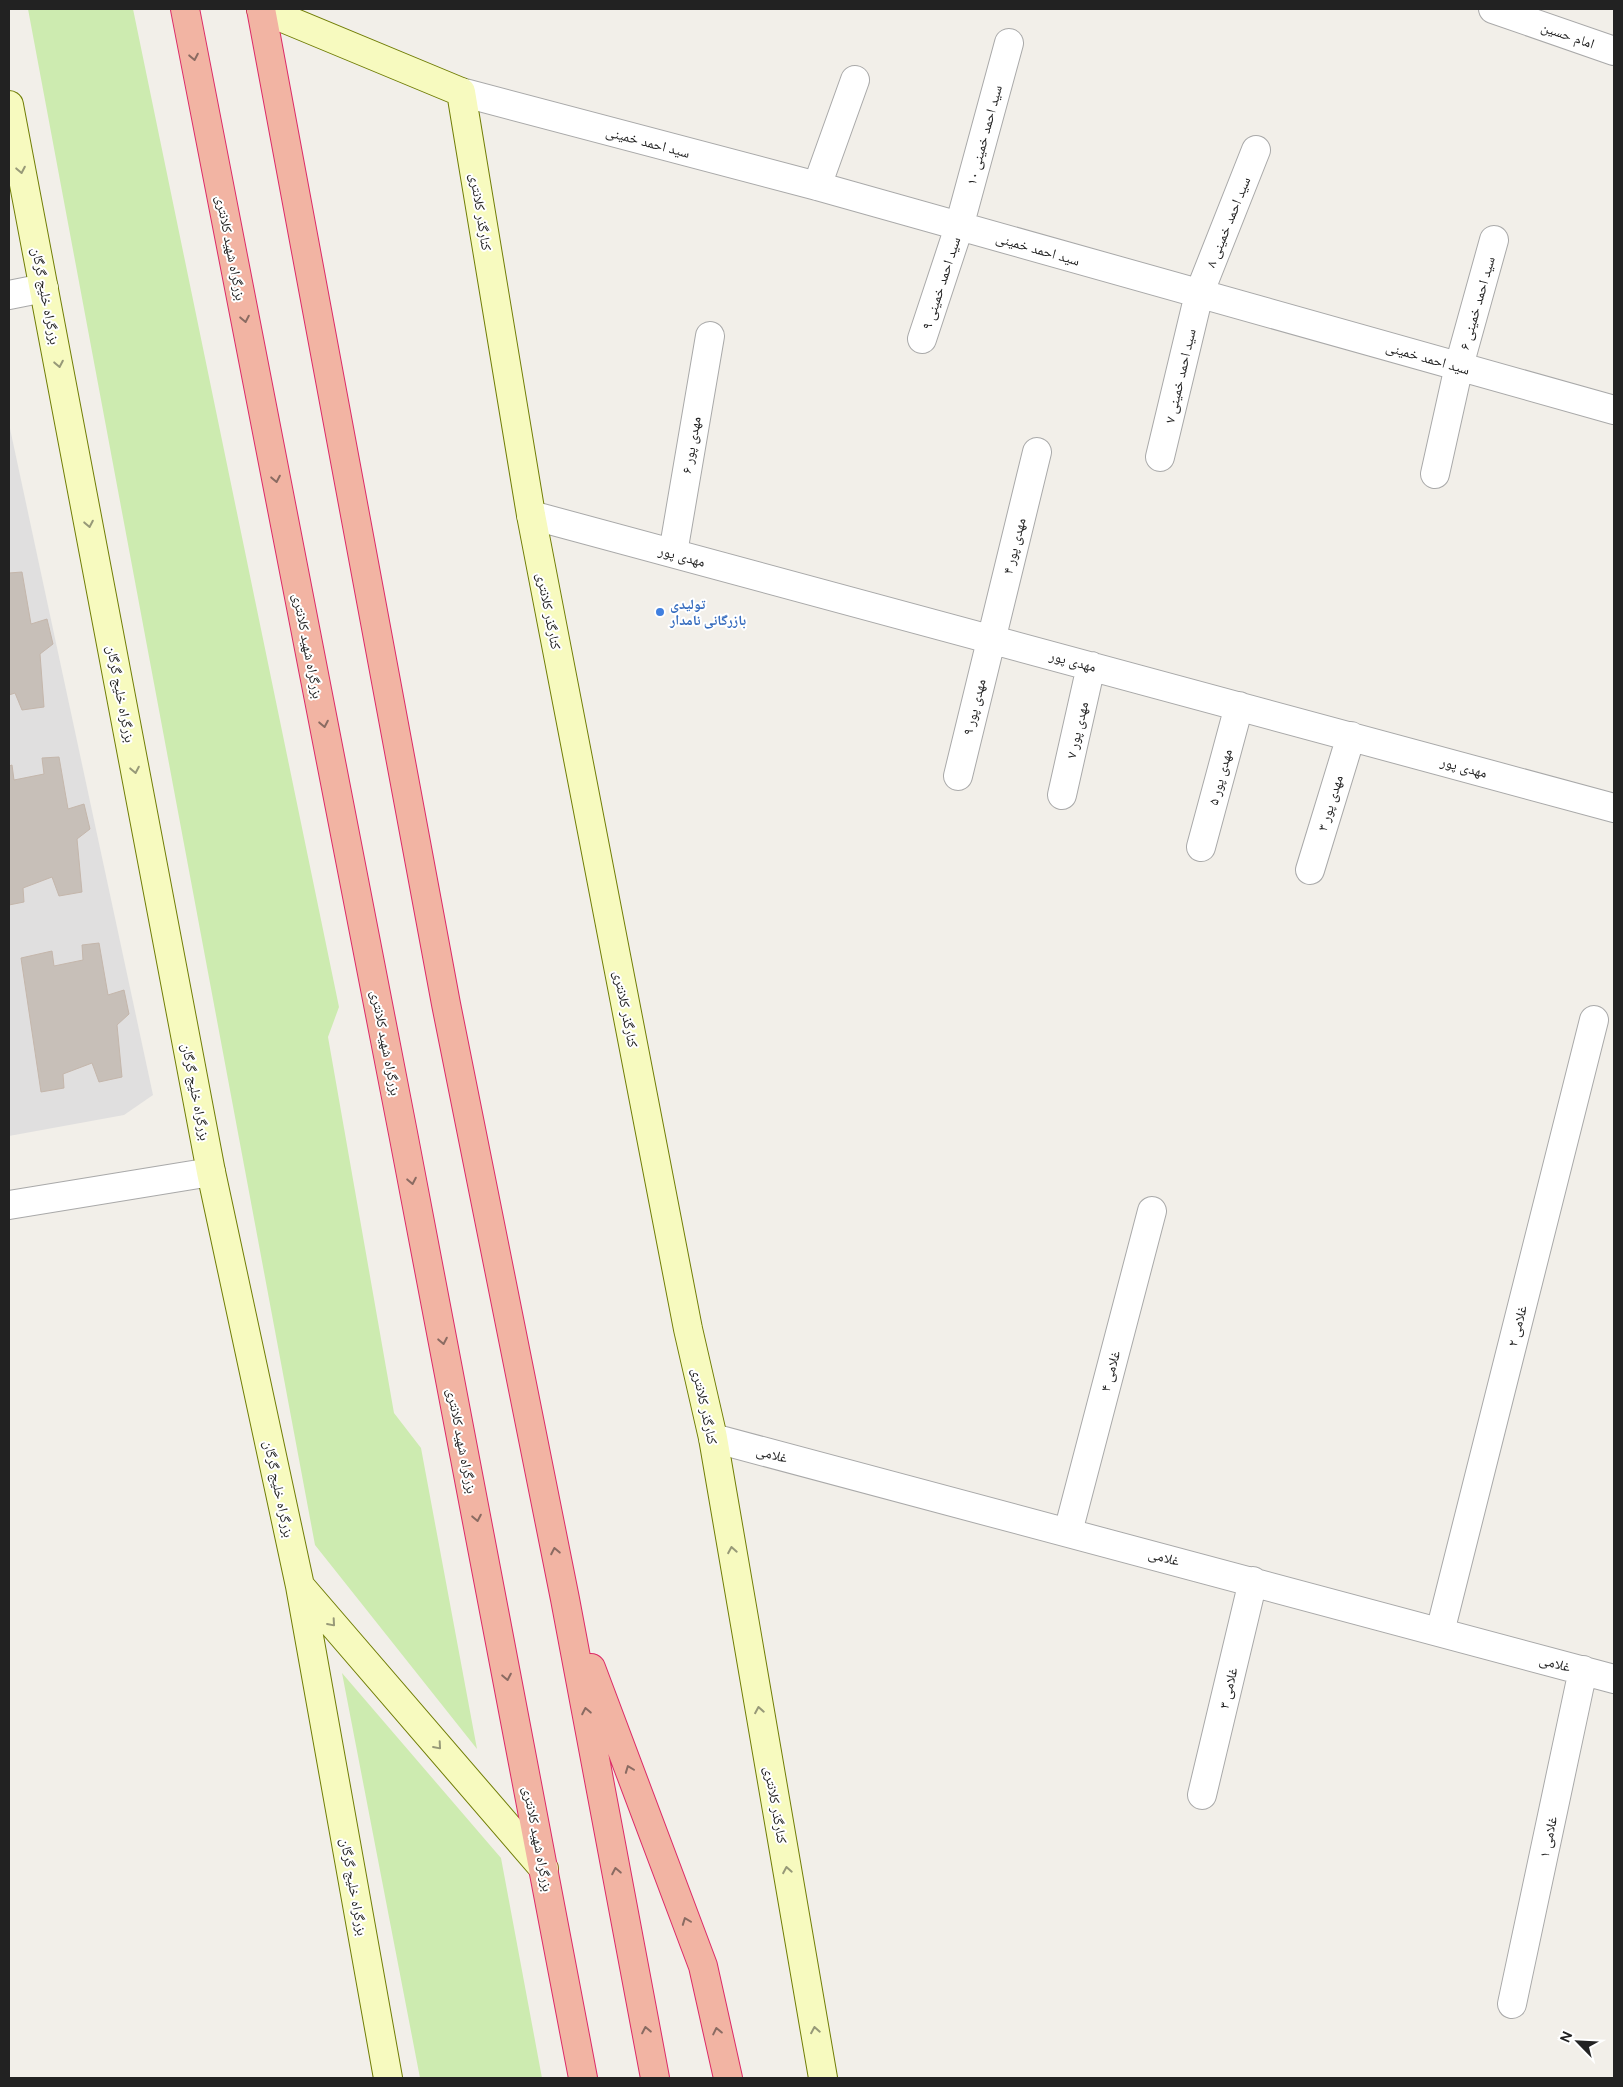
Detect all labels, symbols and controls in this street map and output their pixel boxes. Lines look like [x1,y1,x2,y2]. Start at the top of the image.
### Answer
street label: امام حسین [1539,17,1597,53]
one-way arrow [188,52,199,61]
street label: سید احمد خمینی ۱۰ [962,83,1006,187]
street label: سید احمد خمینی [604,122,692,162]
one-way arrow [16,166,26,175]
street label: کنارگذر کلانتری [466,172,496,252]
street label: سید احمد خمینی ۸ [1202,174,1254,270]
street label: بزرگراه شهید کلانتری [212,194,250,302]
street label: سید احمد خمینی [994,228,1082,270]
street label: سید احمد خمینی ۹ [918,234,964,332]
street label: بزرگراه خلیج گرگان [27,246,64,346]
street label: سید احمد خمینی ۶ [1455,254,1499,352]
one-way arrow [239,315,250,324]
street label: سید احمد خمینی ۷ [1160,327,1200,425]
street label: سید احمد خمینی [1384,337,1472,379]
one-way arrow [53,360,64,369]
street label: ۶ مهدی پور [677,415,705,475]
one-way arrow [270,474,281,483]
street label: ۴ مهدی پور [998,516,1030,576]
one-way arrow [83,520,94,528]
street label: مهدی پور [656,541,707,571]
street label: کنارگذر کلانتری [533,571,565,651]
street label: بزرگراه شهید کلانتری [289,592,327,700]
place label: تولیدی بازرگانی نامدار [669,595,746,629]
marker: تولیدی بازرگانی نامدار [654,606,666,618]
street label: بزرگراه خلیج گرگان [102,644,139,744]
street label: مهدی پور [1047,646,1098,676]
street label: ۹ مهدی پور [958,677,990,737]
street label: ۷ مهدی پور [1062,700,1092,760]
one-way arrow [318,720,328,729]
street label: ۵ مهدی پور [1204,747,1236,807]
street label: مهدی پور [1438,752,1489,782]
one-way arrow [130,765,140,774]
street label: ۳ مهدی پور [1313,773,1347,833]
street label: کنارگذر کلانتری [610,969,642,1049]
street label: بزرگراه شهید کلانتری [367,989,405,1097]
street label: بزرگراه خلیج گرگان [177,1042,214,1142]
one-way arrow [407,1177,417,1186]
street label: غلامی ۲ [1503,1304,1531,1348]
one-way arrow [437,1336,448,1345]
street label: غلامی ۴ [1096,1349,1124,1393]
street label: کنارگذر کلانتری [688,1366,722,1446]
street label: بزرگراه شهید کلانتری [443,1387,481,1495]
street label: بزرگراه خلیج گرگان [259,1439,298,1539]
street label: غلامی [754,1441,790,1467]
one-way arrow [471,1513,482,1522]
street label: غلامی [1146,1544,1182,1570]
one-way arrow [727,1545,737,1554]
one-way arrow [551,1547,561,1556]
one-way arrow [326,1618,335,1627]
street label: غلامی [1537,1650,1573,1676]
street label: غلامی ۳ [1215,1666,1241,1710]
one-way arrow [502,1673,512,1682]
one-way arrow [755,1706,765,1714]
one-way arrow [581,1707,592,1715]
one-way arrow [432,1741,441,1750]
one-way arrow [625,1765,635,1773]
street label: کنارگذر کلانتری [760,1765,792,1845]
street label: بزرگراه شهید کلانتری [519,1785,557,1893]
street label: غلامی ۱ [1535,1815,1561,1859]
street label: بزرگراه خلیج گرگان [336,1837,371,1937]
one-way arrow [611,1866,622,1875]
one-way arrow [783,1866,793,1874]
one-way arrow [682,1917,692,1926]
north arrow [1553,2017,1603,2067]
one-way arrow [641,2026,652,2035]
one-way arrow [712,2026,723,2035]
one-way arrow [810,2026,820,2035]
text: N [1556,2028,1576,2045]

